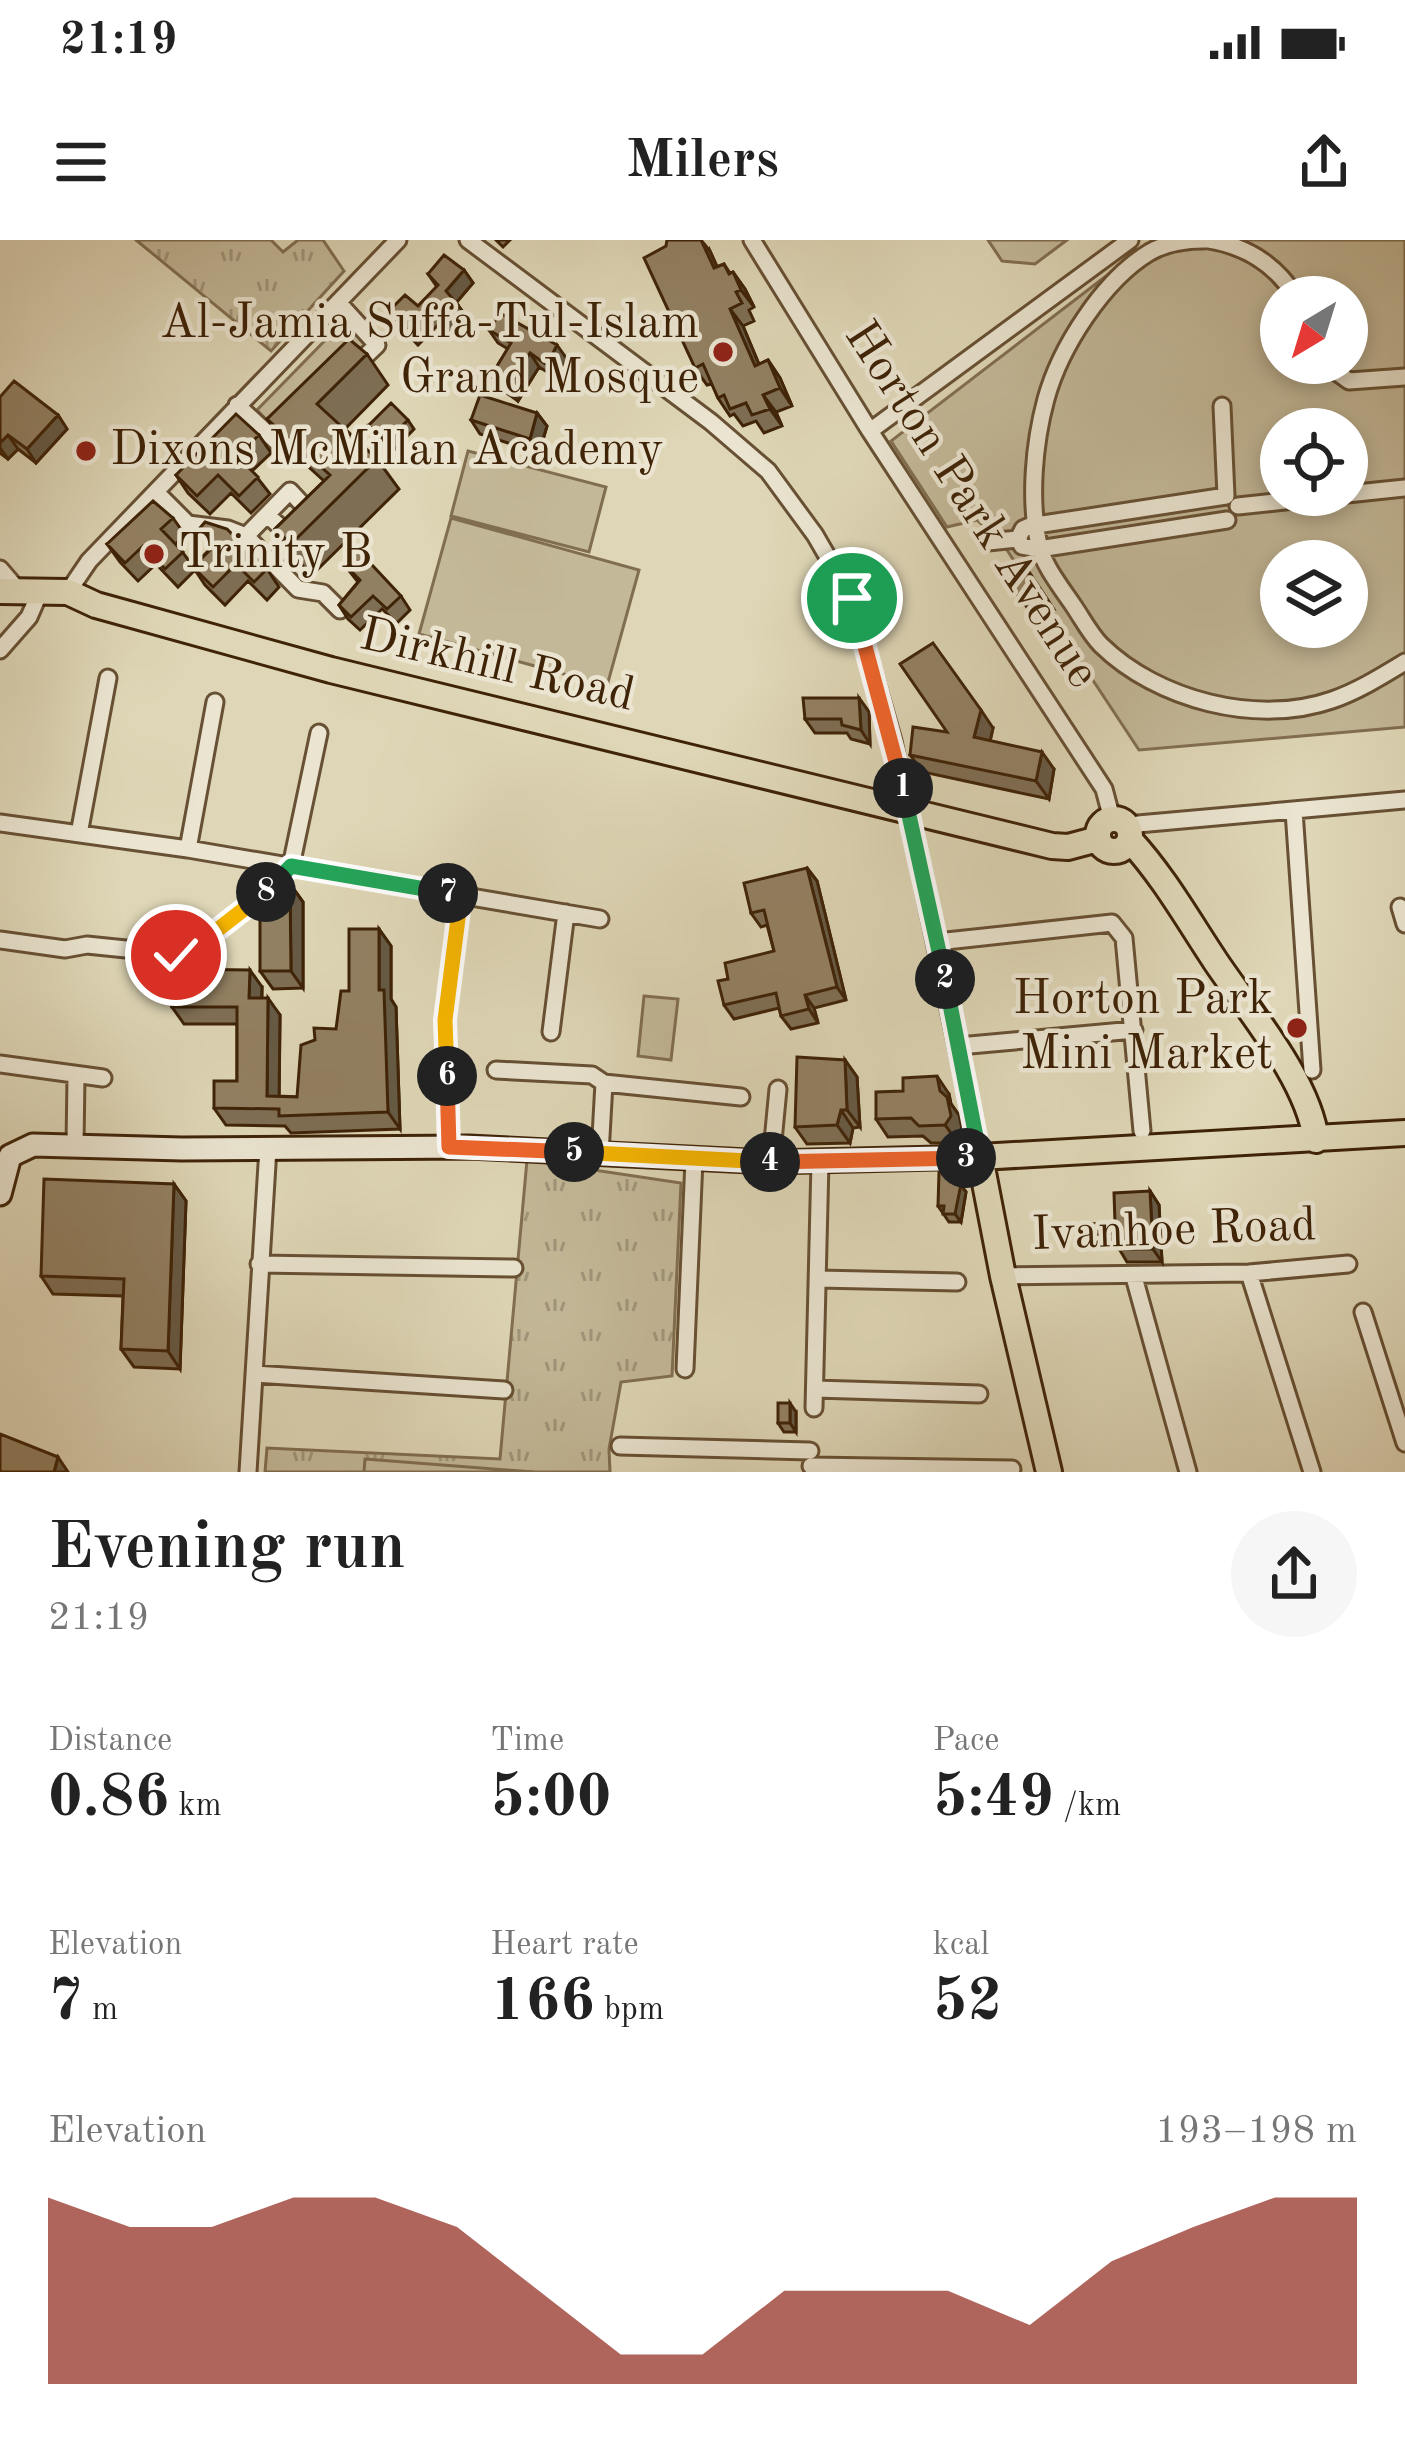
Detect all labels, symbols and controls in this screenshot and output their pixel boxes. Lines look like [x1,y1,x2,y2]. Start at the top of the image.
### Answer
text: 21:19 [60,19,177,64]
icon: menu [48,129,114,195]
icon: share [1291,129,1357,195]
text: Milers [626,135,779,189]
north arrow [1260,276,1368,384]
map controls [1260,276,1368,648]
place label: Al-Jamia Suffa-Tul-Islam Grand Mosque [160,300,699,403]
street label: Horton Park Avenue [835,313,1107,697]
marker: Al-Jamia Suffa-Tul-Islam Grand Mosque [710,339,736,365]
button: locate [1260,408,1368,516]
place label: Dixons McMillan Academy [110,427,664,475]
marker: Dixons McMillan Academy [73,438,99,464]
place label: Trinity B [178,530,373,578]
button: layers [1260,540,1368,648]
marker: Trinity B [141,541,167,567]
pin [801,547,903,649]
icon: arrive [819,565,885,631]
street label: Dirkhill Road [355,611,639,721]
pin: 1 [873,758,933,818]
text: 1 [893,771,913,804]
pin: 8 [236,862,296,922]
pin: 7 [418,863,478,923]
text: 8 [256,875,276,908]
text: 7 [438,876,458,909]
pin [125,904,227,1006]
icon: check [143,922,209,988]
pin: 2 [915,949,975,1009]
text: 2 [935,962,955,995]
place label: Horton Park Mini Market [1013,976,1273,1079]
marker: Horton Park Mini Market [1284,1015,1310,1041]
pin: 6 [417,1046,477,1106]
text: 6 [437,1059,457,1092]
pin: 5 [544,1122,604,1182]
pin: 3 [936,1128,996,1188]
pin: 4 [740,1132,800,1192]
text: 5 [564,1135,584,1168]
text: 3 [956,1141,976,1174]
text: 4 [760,1145,780,1178]
street label: Ivanhoe Road [1031,1202,1317,1260]
button: share [1231,1511,1357,1637]
text: Evening run [48,1517,406,1583]
text: 21:19 [48,1599,149,1638]
text: Distance [48,1725,172,1758]
text: Time [490,1725,564,1758]
text: Pace [933,1725,1000,1758]
text: 0.86 [48,1769,169,1829]
text: 5:00 [490,1769,612,1829]
text: 5:49 [933,1769,1054,1829]
text: km [169,1790,222,1823]
text: /km [1054,1790,1121,1823]
text: Elevation [48,1929,182,1962]
text: Heart rate [490,1929,639,1962]
text: kcal [933,1929,989,1962]
text: 7 [48,1973,83,2033]
text: 166 [490,1973,595,2033]
text: 52 [933,1973,1002,2033]
text: m [83,1994,118,2027]
text: bpm [595,1994,664,2027]
text: Elevation [48,2112,207,2151]
text: 193–198 m [1155,2112,1357,2151]

